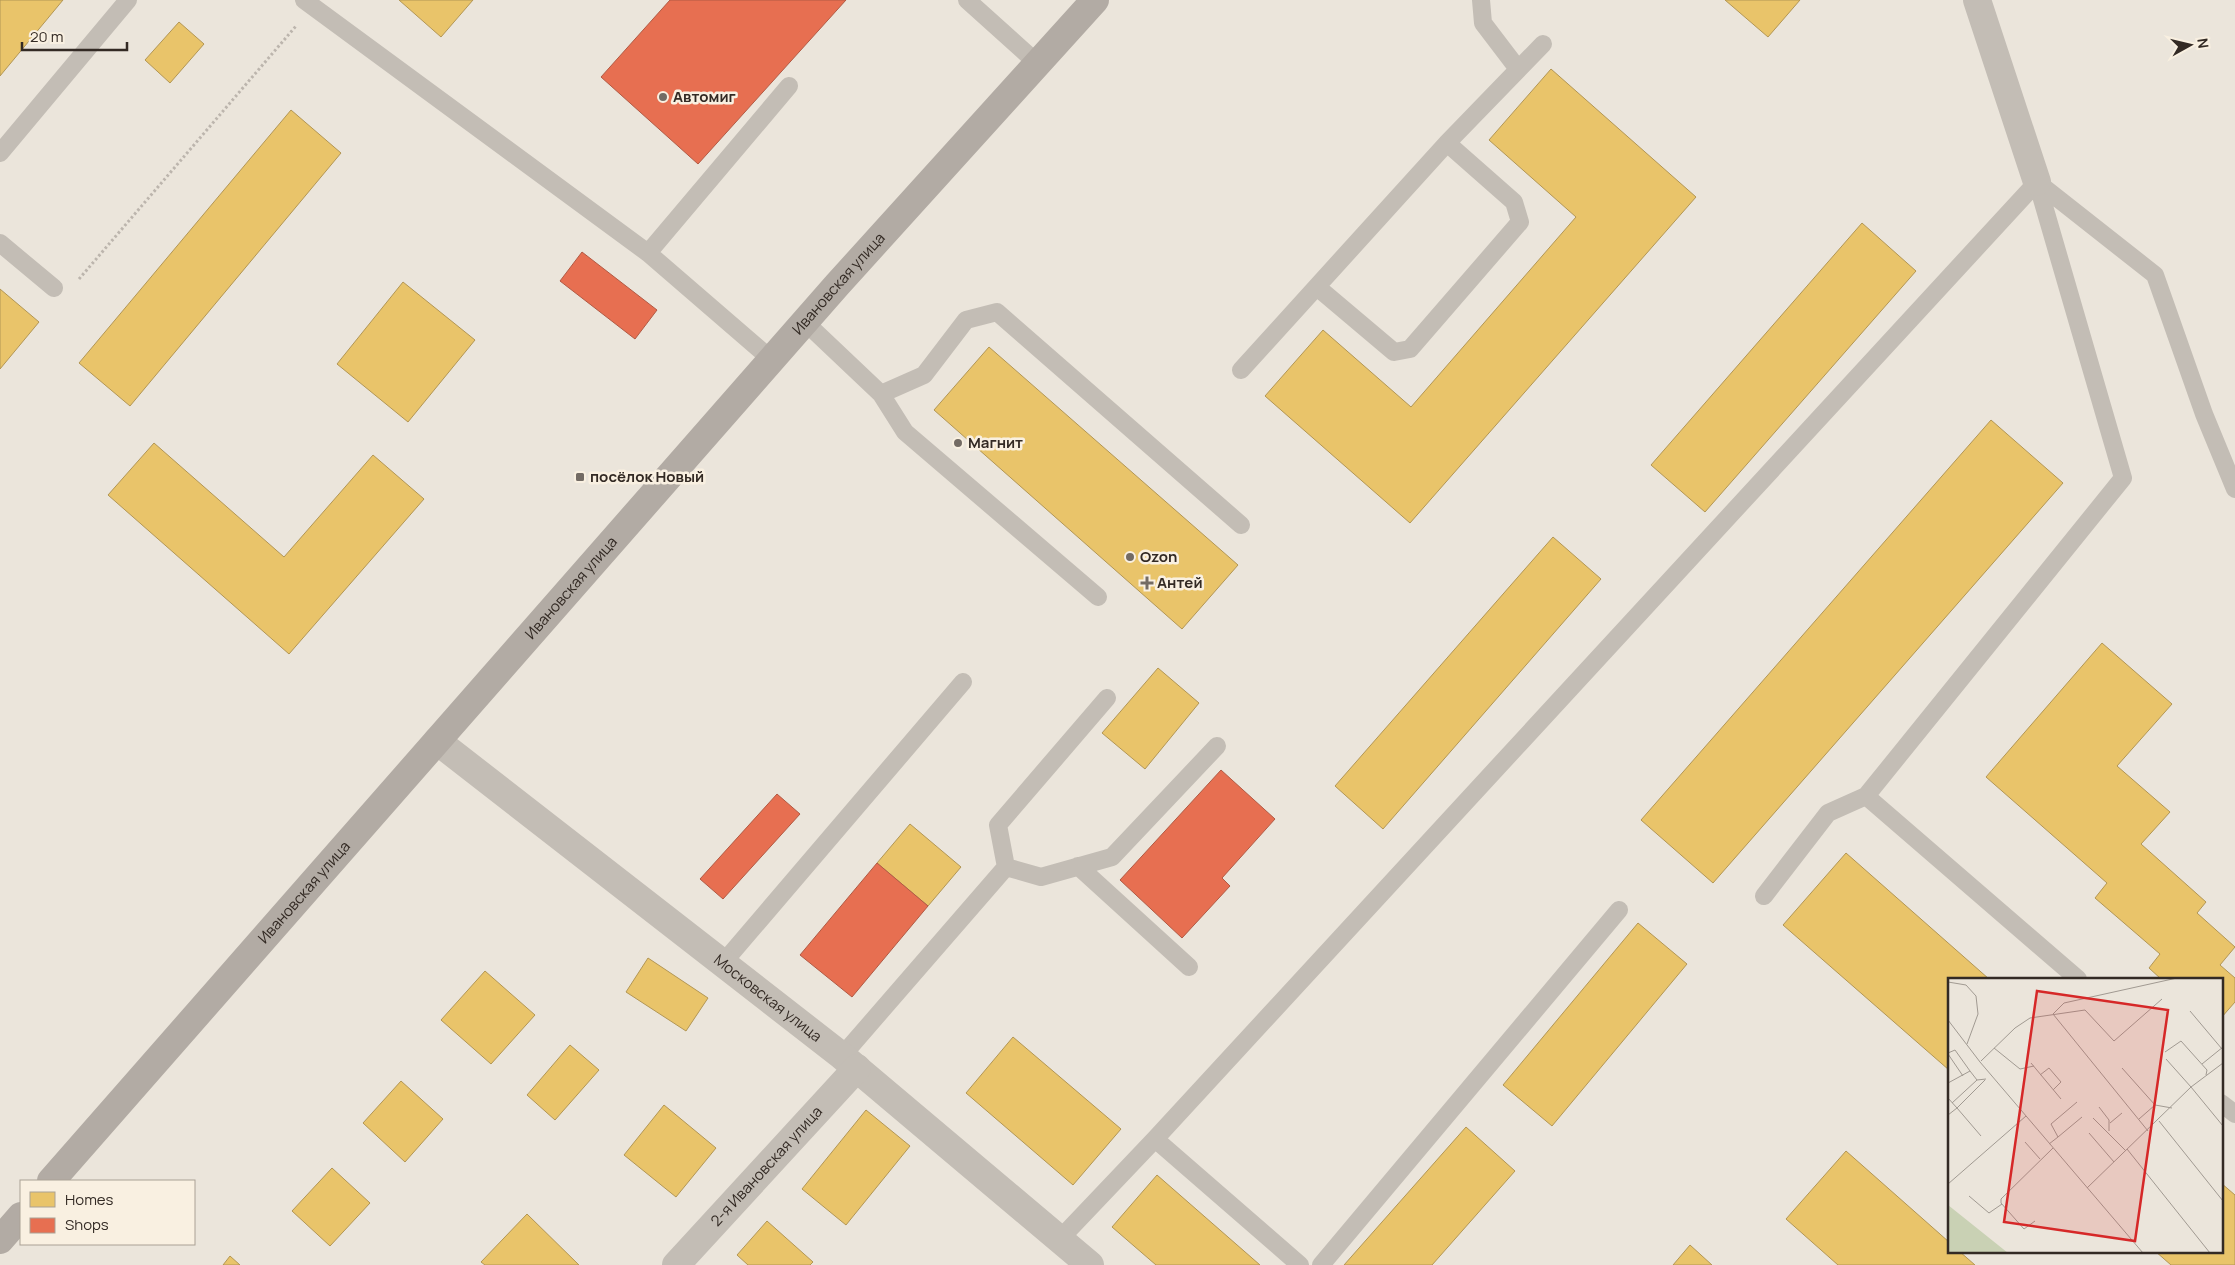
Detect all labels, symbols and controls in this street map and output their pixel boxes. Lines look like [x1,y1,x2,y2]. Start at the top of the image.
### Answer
scale bar [22,20,128,52]
north arrow [2165,20,2215,70]
text: 20 m [30,26,63,47]
text: N [2193,37,2213,49]
place label: Автомиг [673,86,736,107]
marker: Автомиг [657,91,669,103]
street label: Ивановская улица [787,228,890,339]
place label: Магнит [968,432,1023,453]
marker: Магнит [952,437,964,449]
place label: посёлок Новый [590,466,704,487]
marker: посёлок Новый [574,471,586,483]
street label: Ивановская улица [520,532,622,643]
place label: Ozon [1140,546,1177,567]
marker: Ozon [1124,551,1136,563]
place label: Антей [1157,572,1203,593]
marker: Антей [1141,577,1153,589]
street label: Ивановская улица [253,836,355,948]
street label: Московская улица [710,949,827,1047]
inset map [1948,978,2222,1252]
street label: 2-я Ивановская улица [706,1101,827,1231]
legend [20,1180,195,1245]
text: Homes [65,1189,114,1210]
text: Shops [65,1214,109,1235]

